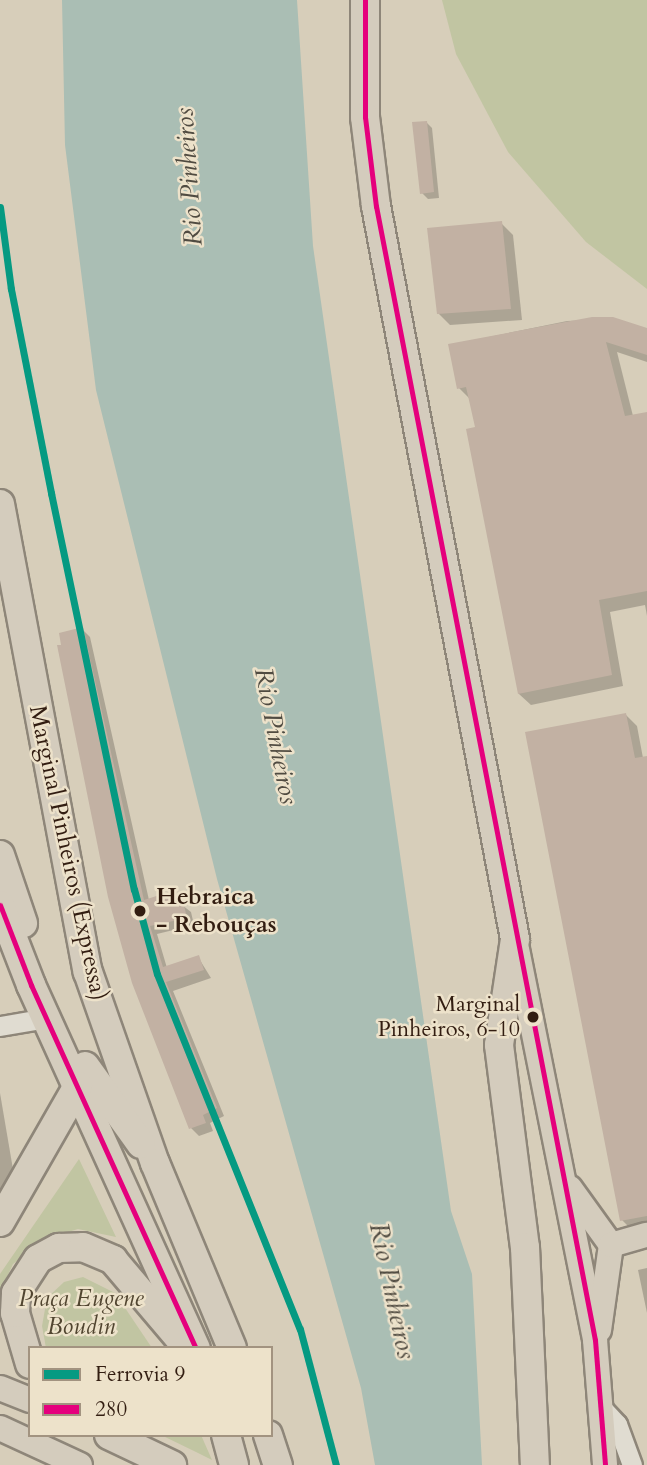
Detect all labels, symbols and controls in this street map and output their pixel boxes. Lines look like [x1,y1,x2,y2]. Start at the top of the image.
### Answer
water label: Rio Pinheiros [169,107,209,247]
water label: Rio Pinheiros [247,665,305,807]
street label: Marginal Pinheiros (Expressa) [23,703,113,1003]
place label: Hebraica - Rebouças [156,883,277,939]
marker: Hebraica - Rebouças [130,901,150,921]
place label: Marginal Pinheiros, 6-10 [378,991,520,1042]
marker: Marginal Pinheiros, 6-10 [526,1010,540,1024]
water label: Rio Pinheiros [362,1220,422,1362]
park label: Praça Eugene Boudin [18,1285,144,1341]
legend [28,1346,273,1437]
text: Ferrovia 9 [95,1360,185,1389]
text: 280 [95,1395,127,1424]

